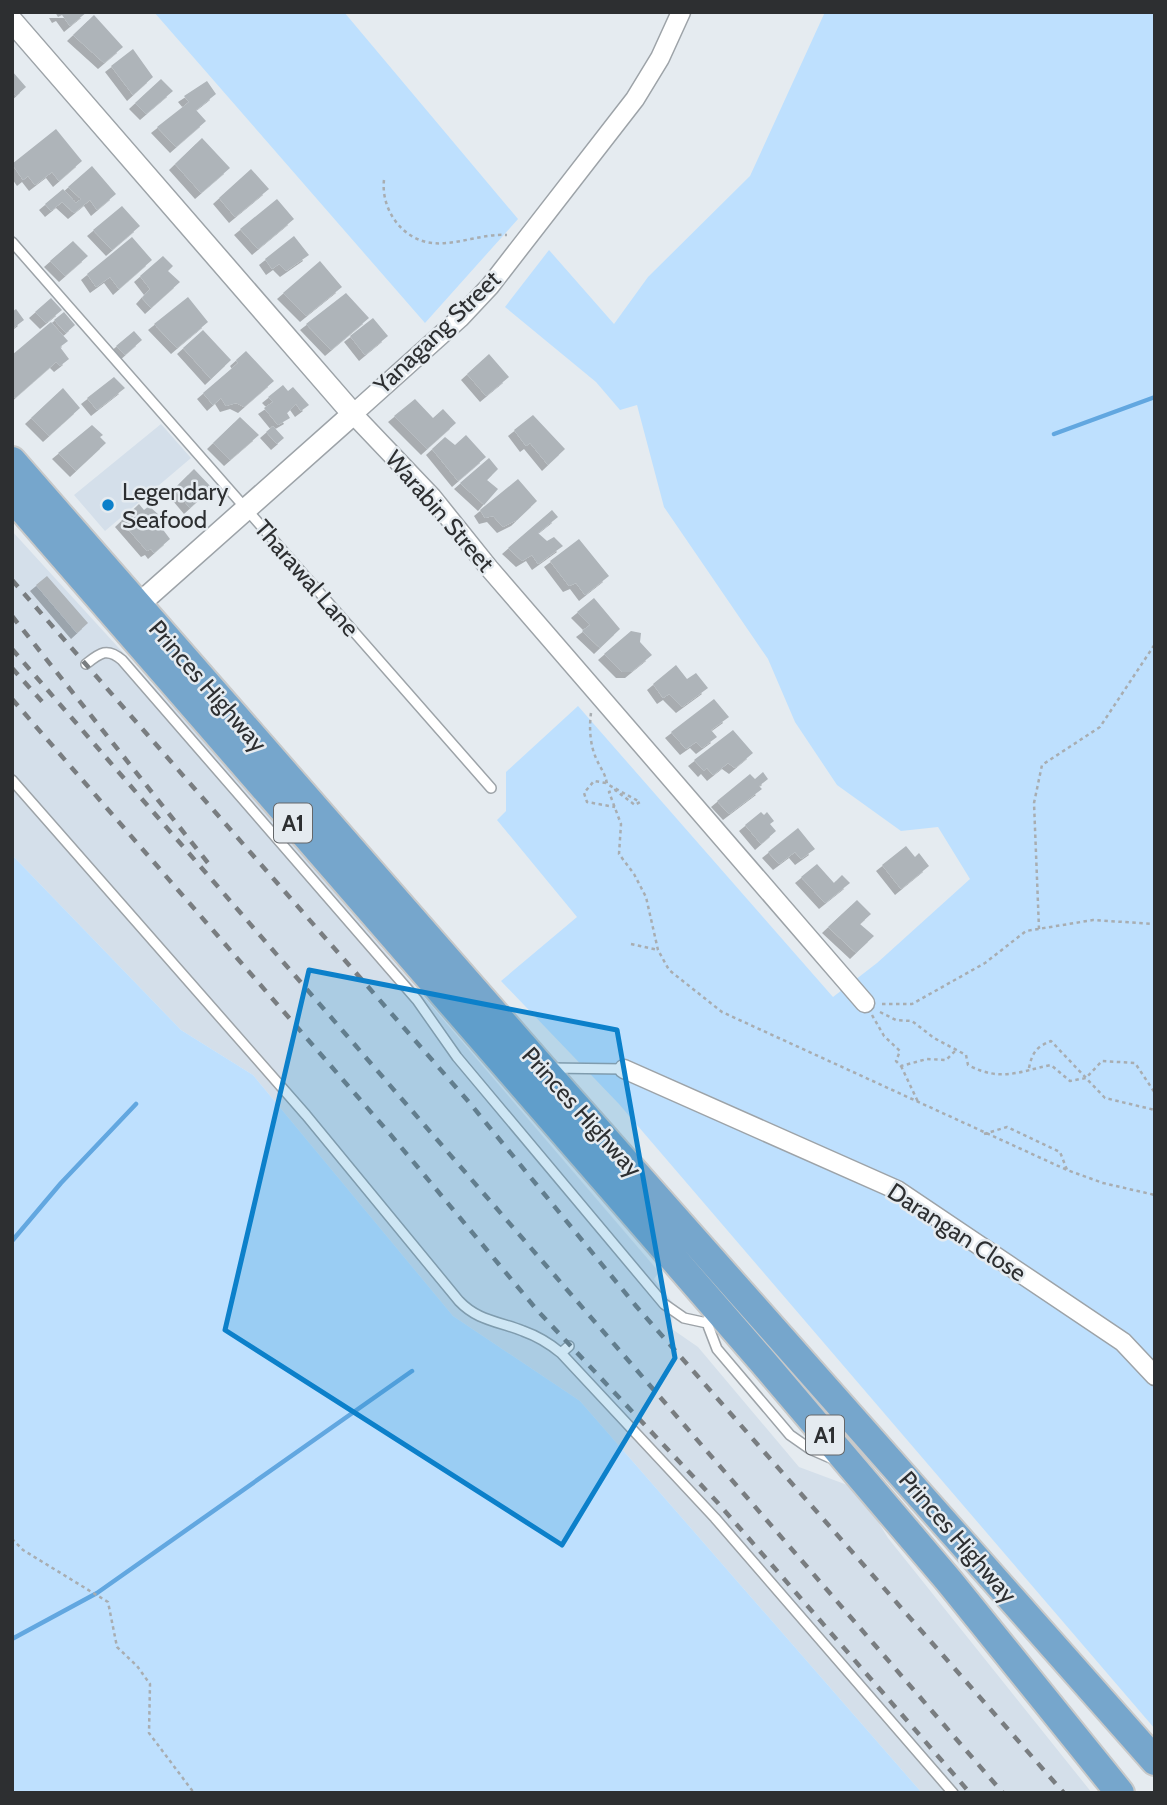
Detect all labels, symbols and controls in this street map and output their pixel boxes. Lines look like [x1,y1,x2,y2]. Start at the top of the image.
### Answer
street label: Yanagang Street [367,264,506,400]
street label: Warabin Street [379,444,501,578]
place label: Legendary Seafood [122,477,228,534]
marker: Legendary Seafood [100,497,116,513]
street label: Tharawal Lane [249,514,365,642]
street label: Princes Highway [143,614,273,758]
road number: A1 [274,804,312,842]
street label: Princes Highway [516,1041,648,1183]
street label: Darangan Close [882,1176,1032,1288]
road number: A1 [806,1416,844,1454]
street label: Princes Highway [893,1465,1023,1609]

